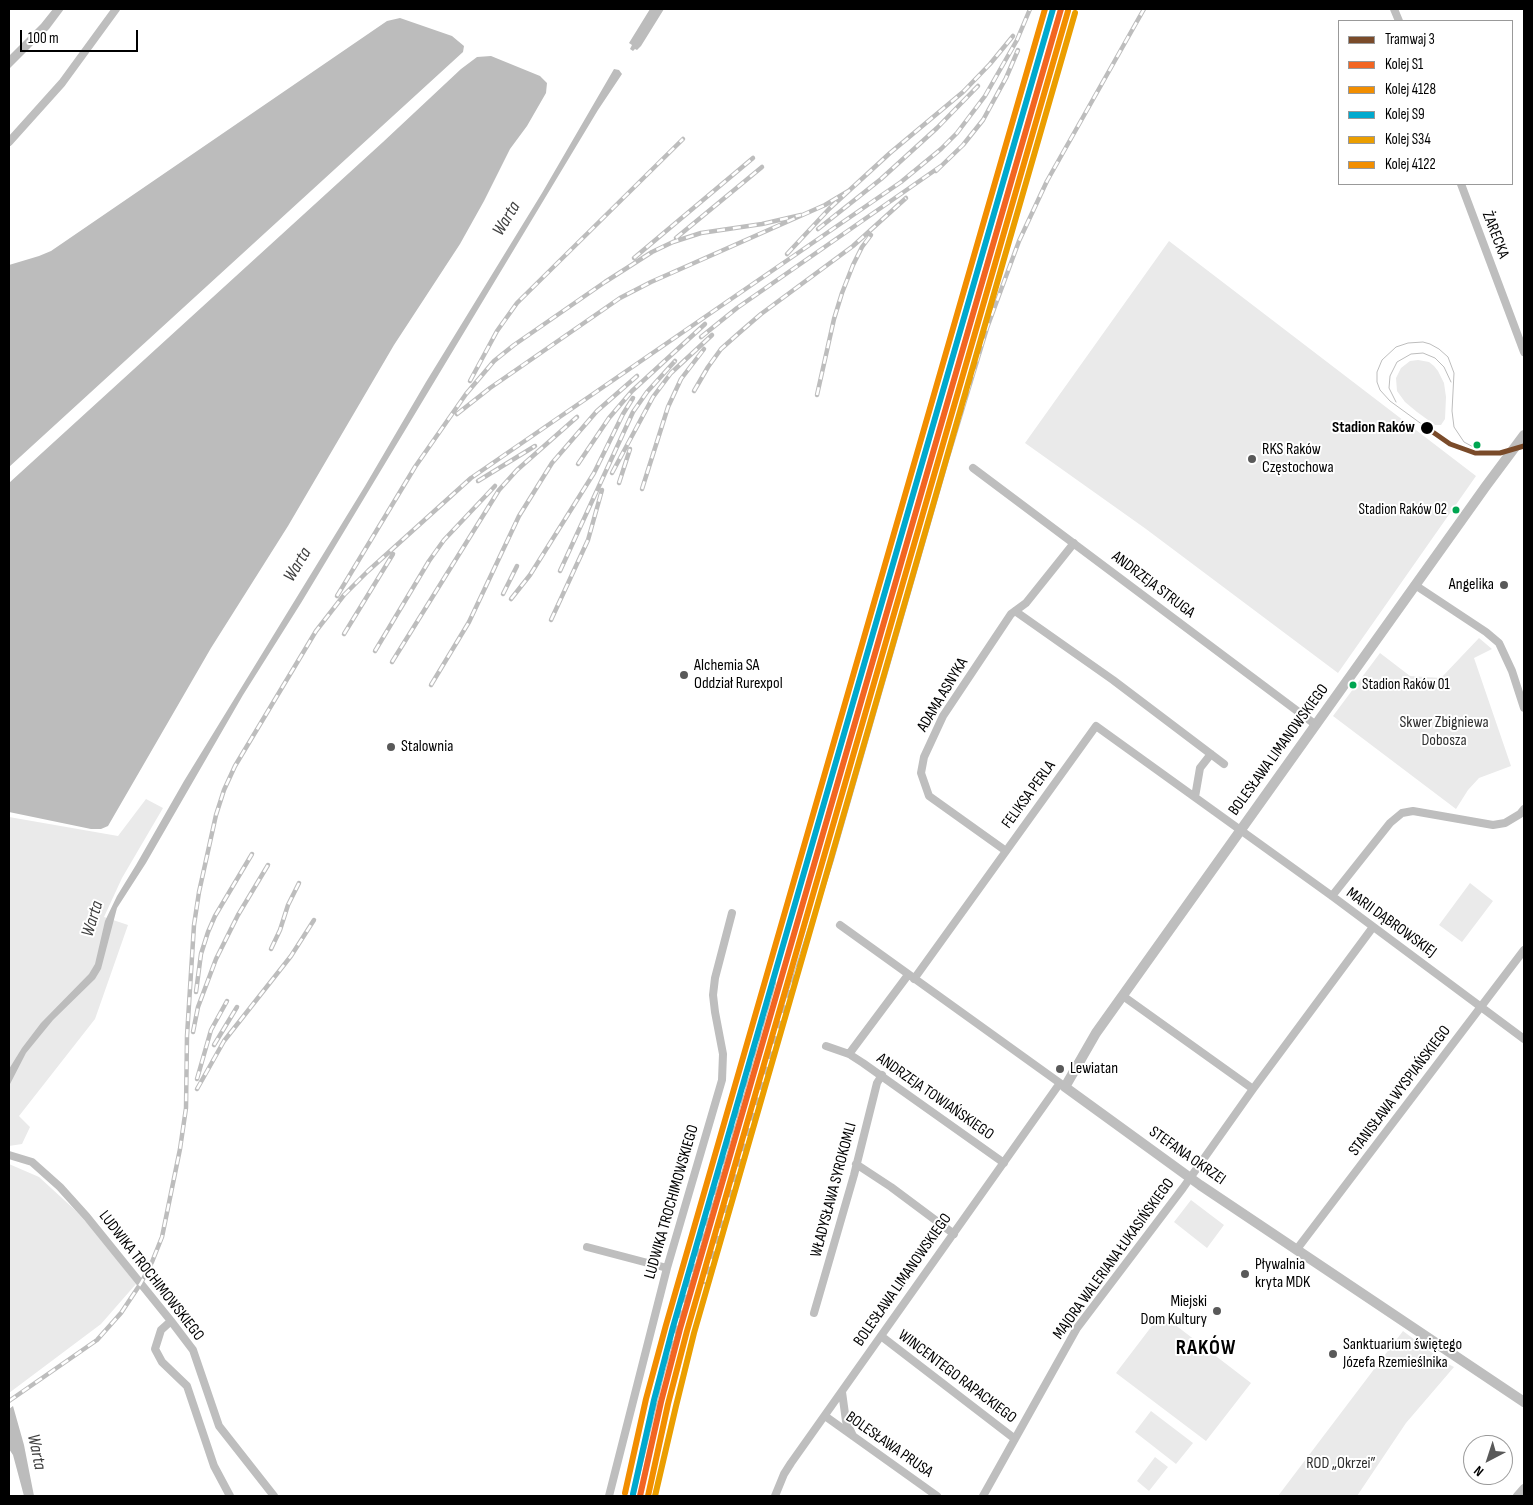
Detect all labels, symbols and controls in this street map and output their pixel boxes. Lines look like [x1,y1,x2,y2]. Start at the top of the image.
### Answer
scale bar [22,20,140,52]
legend [1338,20,1513,185]
text: 100 m [28,29,59,48]
text: Tramwaj 3 [1385,30,1435,49]
text: Kolej S1 [1385,55,1423,74]
text: Kolej 4128 [1385,80,1436,99]
text: Kolej S9 [1385,105,1425,124]
text: Kolej S34 [1385,130,1431,149]
text: Kolej 4122 [1385,155,1436,174]
water label: Warta [488,198,526,240]
street label: ŻARECKA [1477,209,1513,261]
place label: Stadion Raków [1332,418,1415,438]
marker: Stadion Raków [1419,420,1435,436]
place label: RKS Raków Częstochowa [1262,440,1334,478]
unlabelled marker [1472,440,1482,450]
marker: RKS Raków Częstochowa [1246,453,1258,465]
place label: Stadion Raków 02 [1358,501,1447,519]
marker: Stadion Raków 02 [1451,505,1461,515]
water label: Warta [279,544,317,586]
street label: ANDRZEJA STRUGA [1108,547,1198,623]
place label: Angelika [1449,575,1494,595]
marker: Angelika [1498,579,1510,591]
street label: ADAMA ASNYKA [913,655,973,735]
place label: Alchemia SA Oddział Rurexpol [694,656,783,694]
marker: Alchemia SA Oddział Rurexpol [678,669,690,681]
place label: Stadion Raków 01 [1362,676,1450,694]
marker: Stadion Raków 01 [1348,680,1358,690]
street label: BOLESŁAWA LIMANOWSKIEGO [1225,681,1333,819]
park label: Skwer Zbigniewa Dobosza [1399,713,1489,751]
place label: Stalownia [401,737,453,757]
marker: Stalownia [385,741,397,753]
street label: FELIKSA PERLA [998,757,1060,833]
street label: MARII DĄBROWSKIEJ [1342,884,1440,962]
water label: Warta [77,898,109,940]
street label: STANISŁAWA WYSPIAŃSKIEGO [1345,1022,1455,1160]
street label: ANDRZEJA TOWIAŃSKIEGO [873,1049,997,1145]
place label: Lewiatan [1070,1059,1118,1079]
marker: Lewiatan [1054,1063,1066,1075]
street label: WŁADYSŁAWA SYROKOMLI [807,1121,861,1259]
street label: LUDWIKA TROCHIMOWSKIEGO [641,1123,703,1281]
street label: STEFANA OKRZEI [1145,1123,1229,1189]
street label: MAJORA WALERIANA ŁUKASIŃSKIEGO [1049,1175,1179,1343]
street label: LUDWIKA TROCHIMOWSKIEGO [94,1207,208,1345]
street label: BOLESŁAWA LIMANOWSKIEGO [850,1210,956,1350]
place label: Pływalnia kryta MDK [1255,1255,1310,1293]
marker: Pływalnia kryta MDK [1239,1268,1251,1280]
place label: Miejski Dom Kultury [1141,1292,1207,1330]
marker: Miejski Dom Kultury [1211,1305,1223,1317]
street label: WINCENTEGO RAPACKIEGO [894,1326,1020,1428]
place label: Sanktuarium świętego Józefa Rzemieślnika [1343,1335,1462,1373]
district label: RAKÓW [1175,1336,1237,1362]
marker: Sanktuarium świętego Józefa Rzemieślnika [1327,1348,1339,1360]
street label: BOLESŁAWA PRUSA [842,1408,936,1482]
water label: Warta [22,1432,50,1472]
north arrow [1463,1435,1513,1485]
park label: ROD „Okrzei” [1306,1454,1376,1474]
text: N [1470,1462,1487,1480]

